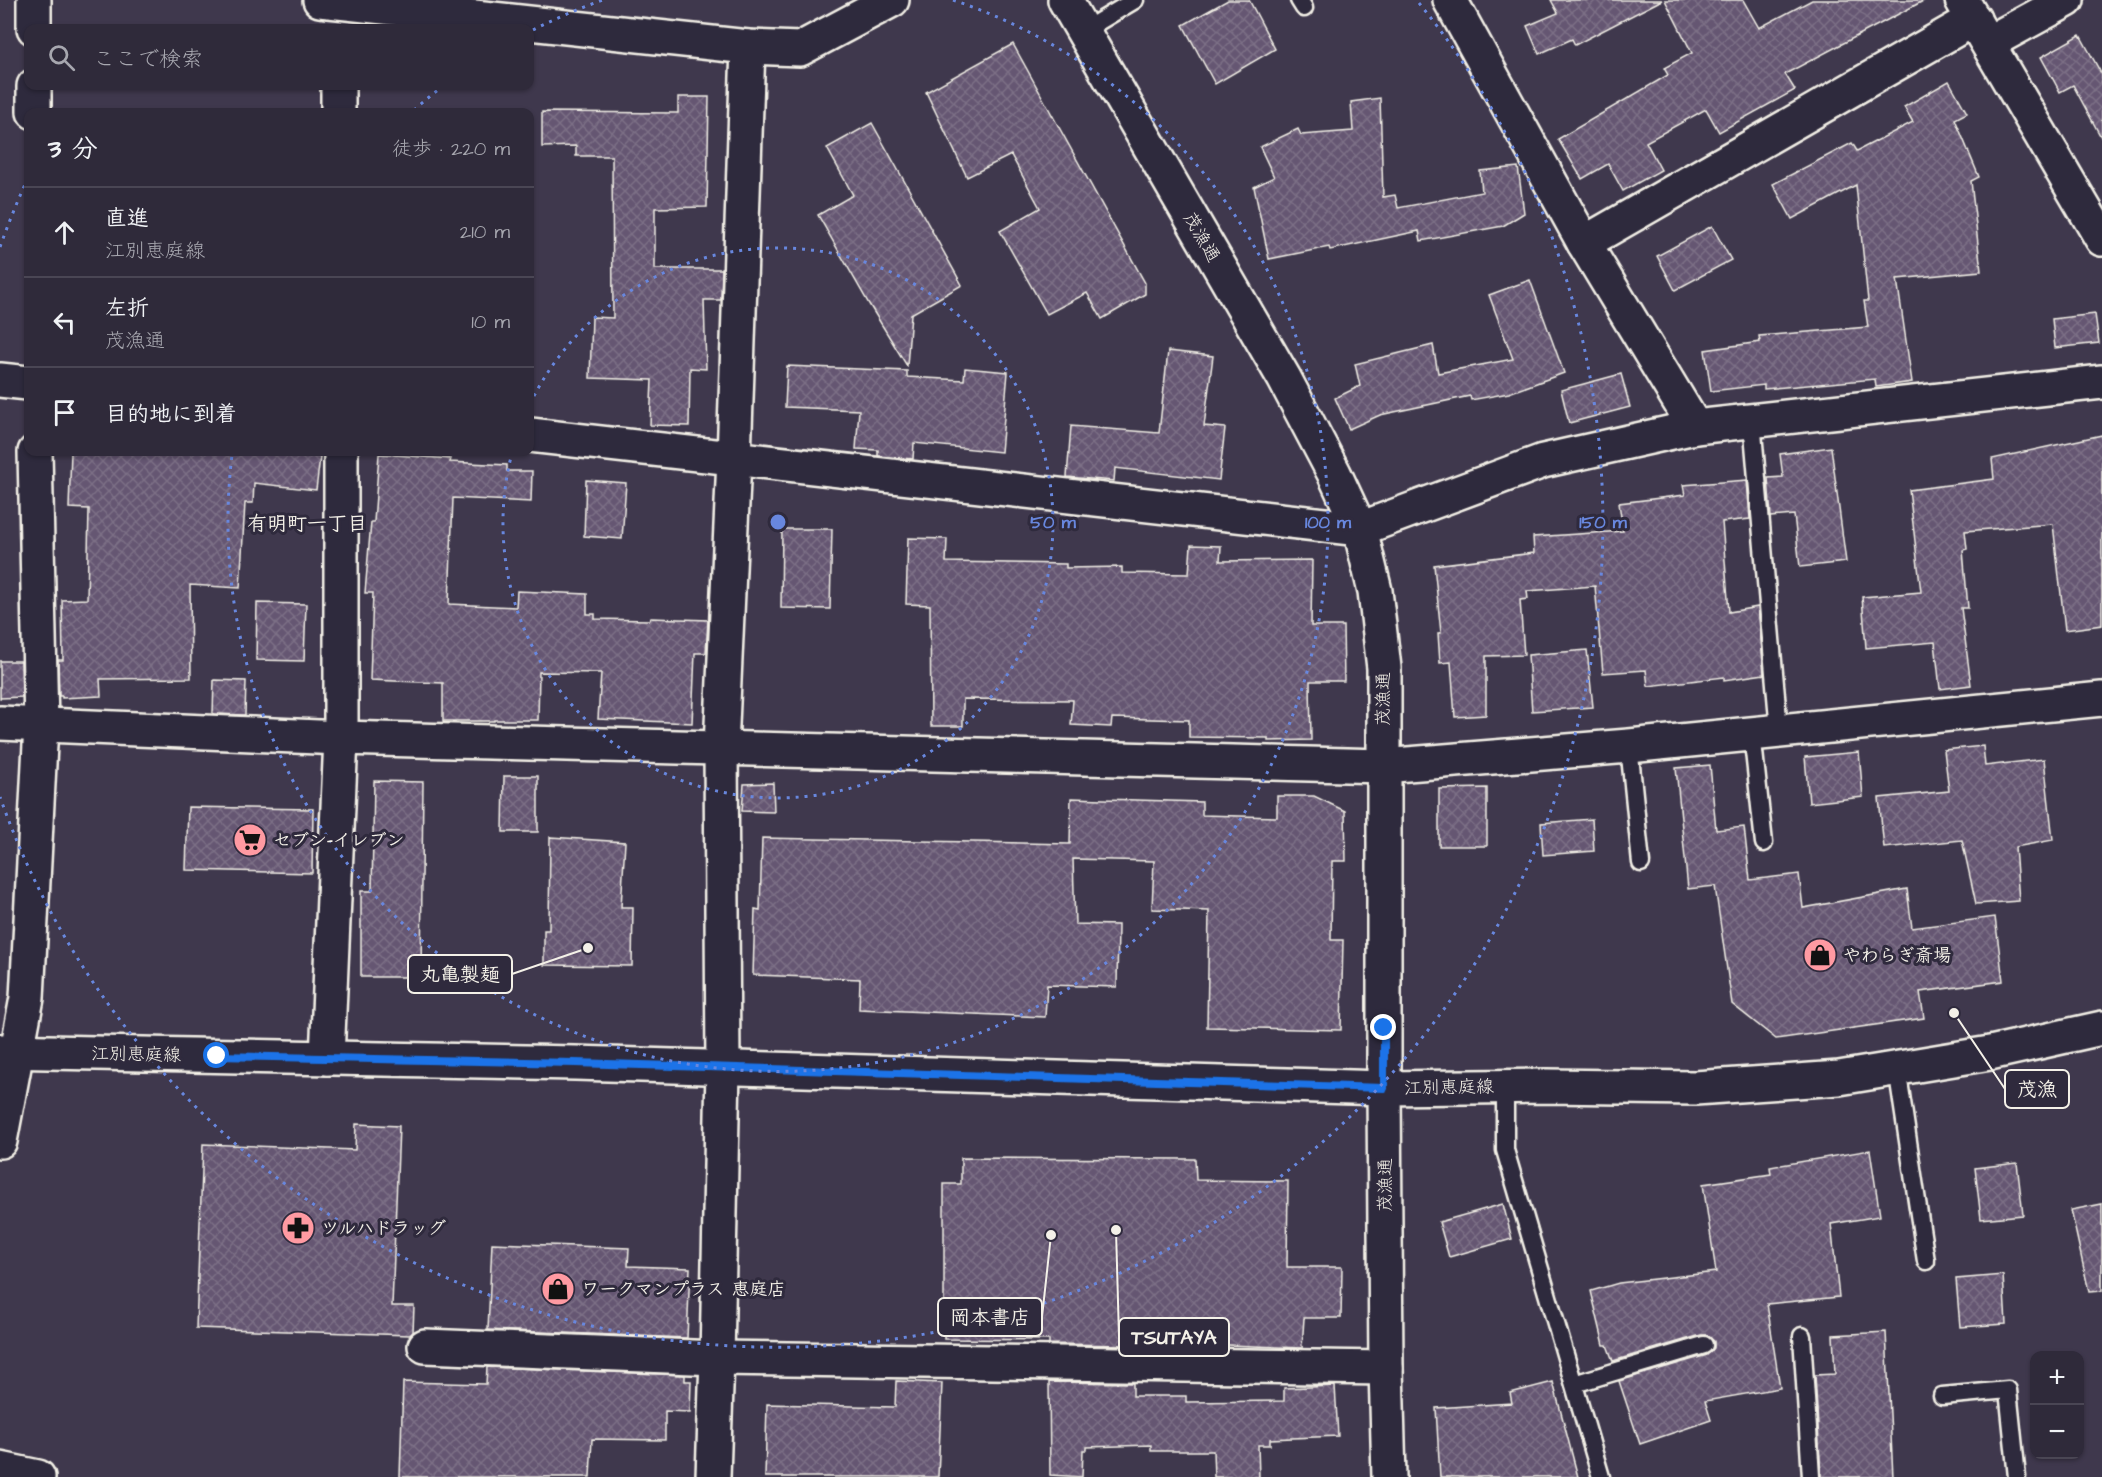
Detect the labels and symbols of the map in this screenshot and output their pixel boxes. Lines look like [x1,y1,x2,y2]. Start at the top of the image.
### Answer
street label: 茂漁通 [1177,208,1226,267]
district label: 有明町一丁目 [247,510,367,538]
text: 50 m [1030,510,1077,535]
text: 100 m [1305,510,1352,535]
text: 150 m [1579,510,1628,535]
centre of rings [768,512,788,532]
street label: 茂漁通 [1371,672,1396,726]
supermarket icon: セブン-イレブン [232,822,268,858]
place label: セブン-イレブン [273,828,405,853]
shop icon: やわらぎ斎場 [1802,937,1838,973]
place label: やわらぎ斎場 [1843,943,1951,968]
callout: 丸亀製麺 [408,955,512,993]
text: 丸亀製麺 [420,961,500,989]
route end [1370,1014,1396,1040]
street label: 江別恵庭線 [91,1041,181,1068]
route start [203,1042,229,1068]
callout: 茂漁 [2005,1070,2069,1108]
street label: 江別恵庭線 [1404,1074,1494,1101]
text: 茂漁 [2017,1076,2057,1104]
street label: 茂漁通 [1373,1158,1398,1212]
pharmacy icon: ツルハドラッグ [280,1210,316,1246]
place label: ツルハドラッグ [321,1216,446,1241]
shop icon: ワークマンプラス 恵庭店 [540,1271,576,1307]
place label: ワークマンプラス 恵庭店 [581,1277,786,1302]
callout: 岡本書店 [938,1298,1042,1336]
text: 岡本書店 [950,1304,1030,1332]
callout: TSUTAYA [1119,1318,1229,1356]
text: TSUTAYA [1130,1324,1217,1352]

